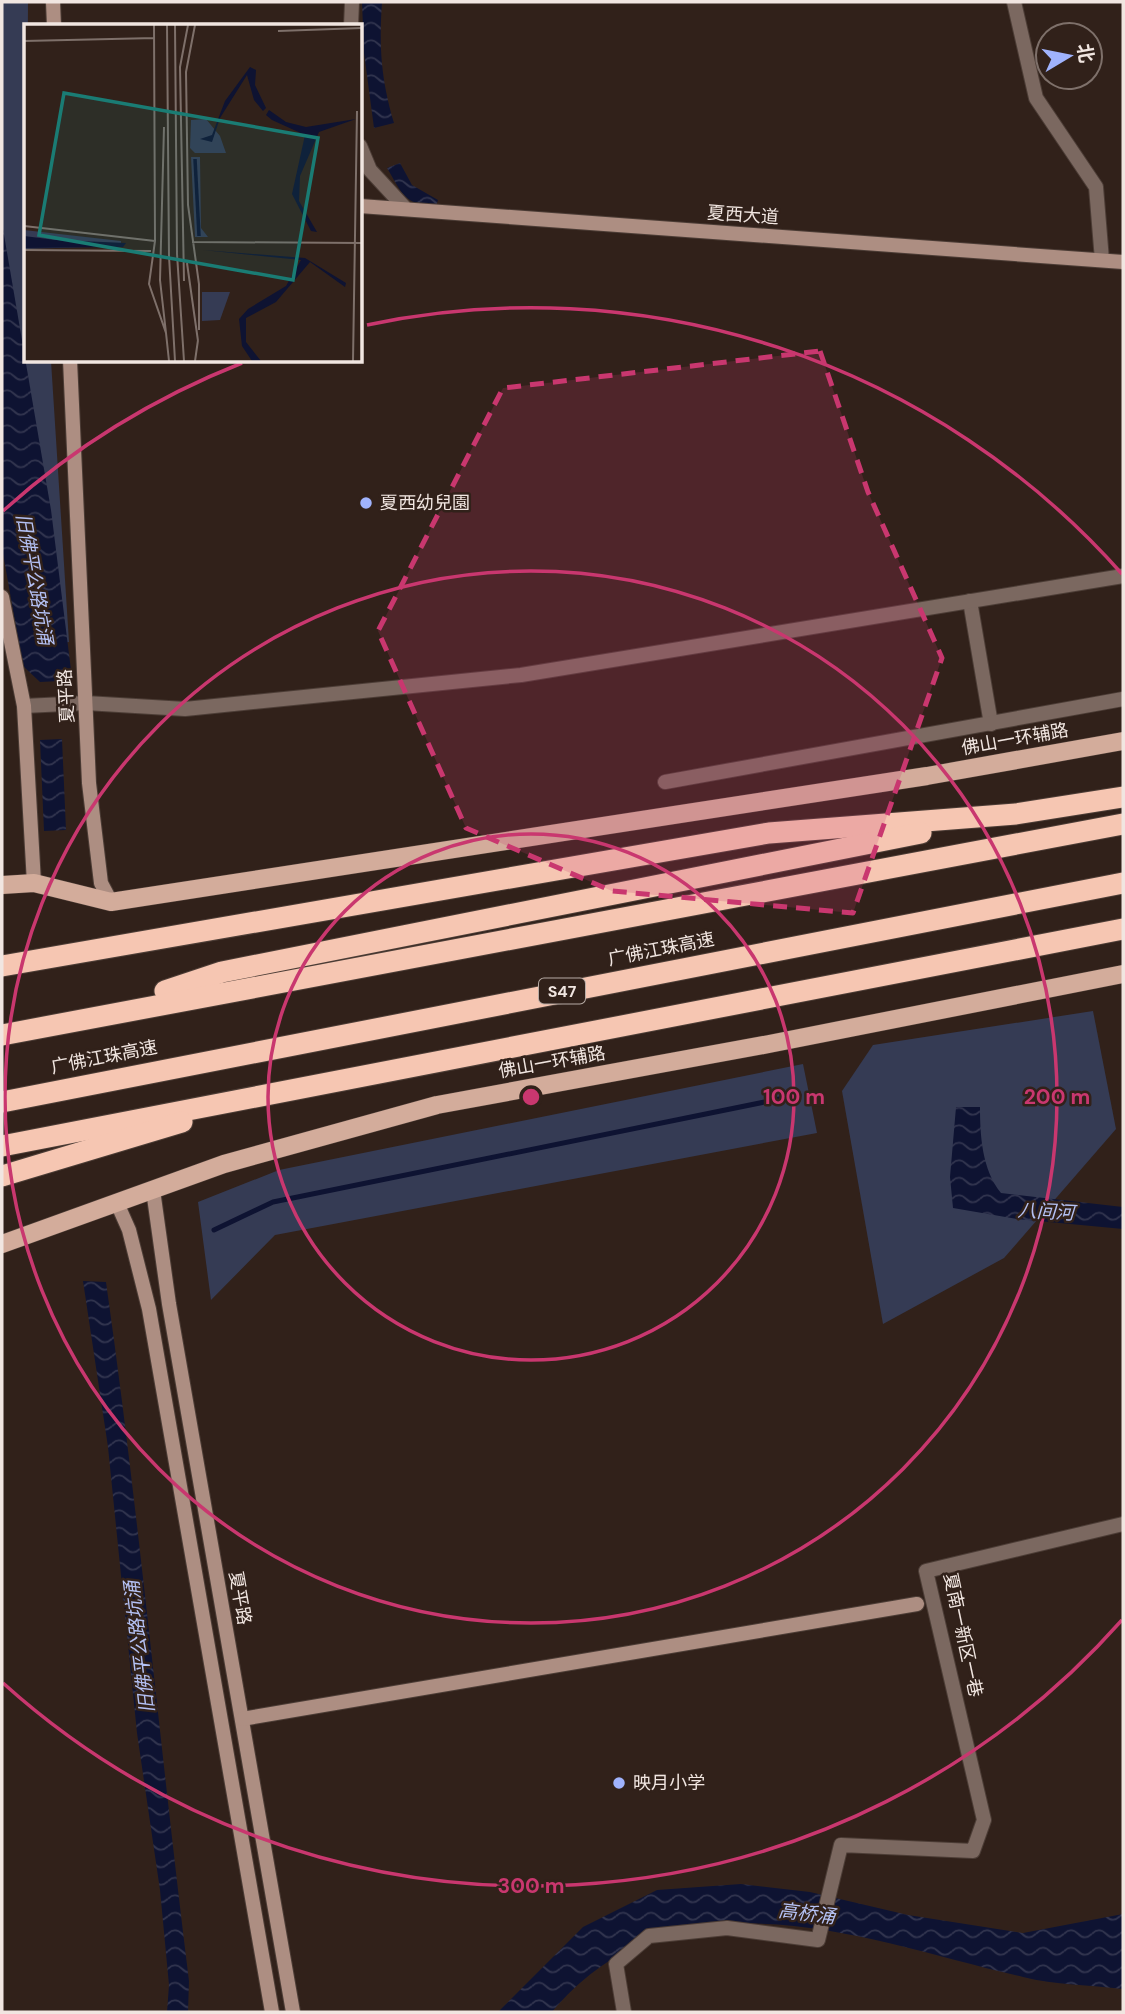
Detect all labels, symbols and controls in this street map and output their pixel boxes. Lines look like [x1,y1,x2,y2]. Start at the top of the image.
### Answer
north arrow [1034,21,1104,91]
inset map [24,24,362,362]
text: 北 [1071,42,1099,65]
street label: 夏西大道 [706,201,780,229]
place label: 夏西幼兒園 [380,491,470,515]
marker: 夏西幼兒園 [358,495,374,511]
water label: 旧佛平公路坑涌 [11,511,59,649]
street label: 夏平路 [53,668,79,724]
street label: 佛山一环辅路 [960,718,1070,760]
street label: 广佛江珠高速 [606,927,716,971]
road number: S47 [539,979,585,1004]
street label: 广佛江珠高速 [49,1035,159,1079]
street label: 佛山一环辅路 [497,1041,607,1083]
text: 100 m [763,1083,825,1111]
text: 200 m [1024,1083,1090,1111]
centre of rings [519,1085,543,1109]
water label: 八间河 [1017,1198,1079,1226]
street label: 夏平路 [223,1569,257,1627]
street label: 夏南一新区一巷 [938,1571,988,1699]
water label: 旧佛平公路坑涌 [119,1577,160,1714]
place label: 映月小学 [633,1771,705,1795]
marker: 映月小学 [611,1775,627,1791]
text: 300 m [498,1872,564,1900]
water label: 高桥涌 [777,1898,839,1930]

